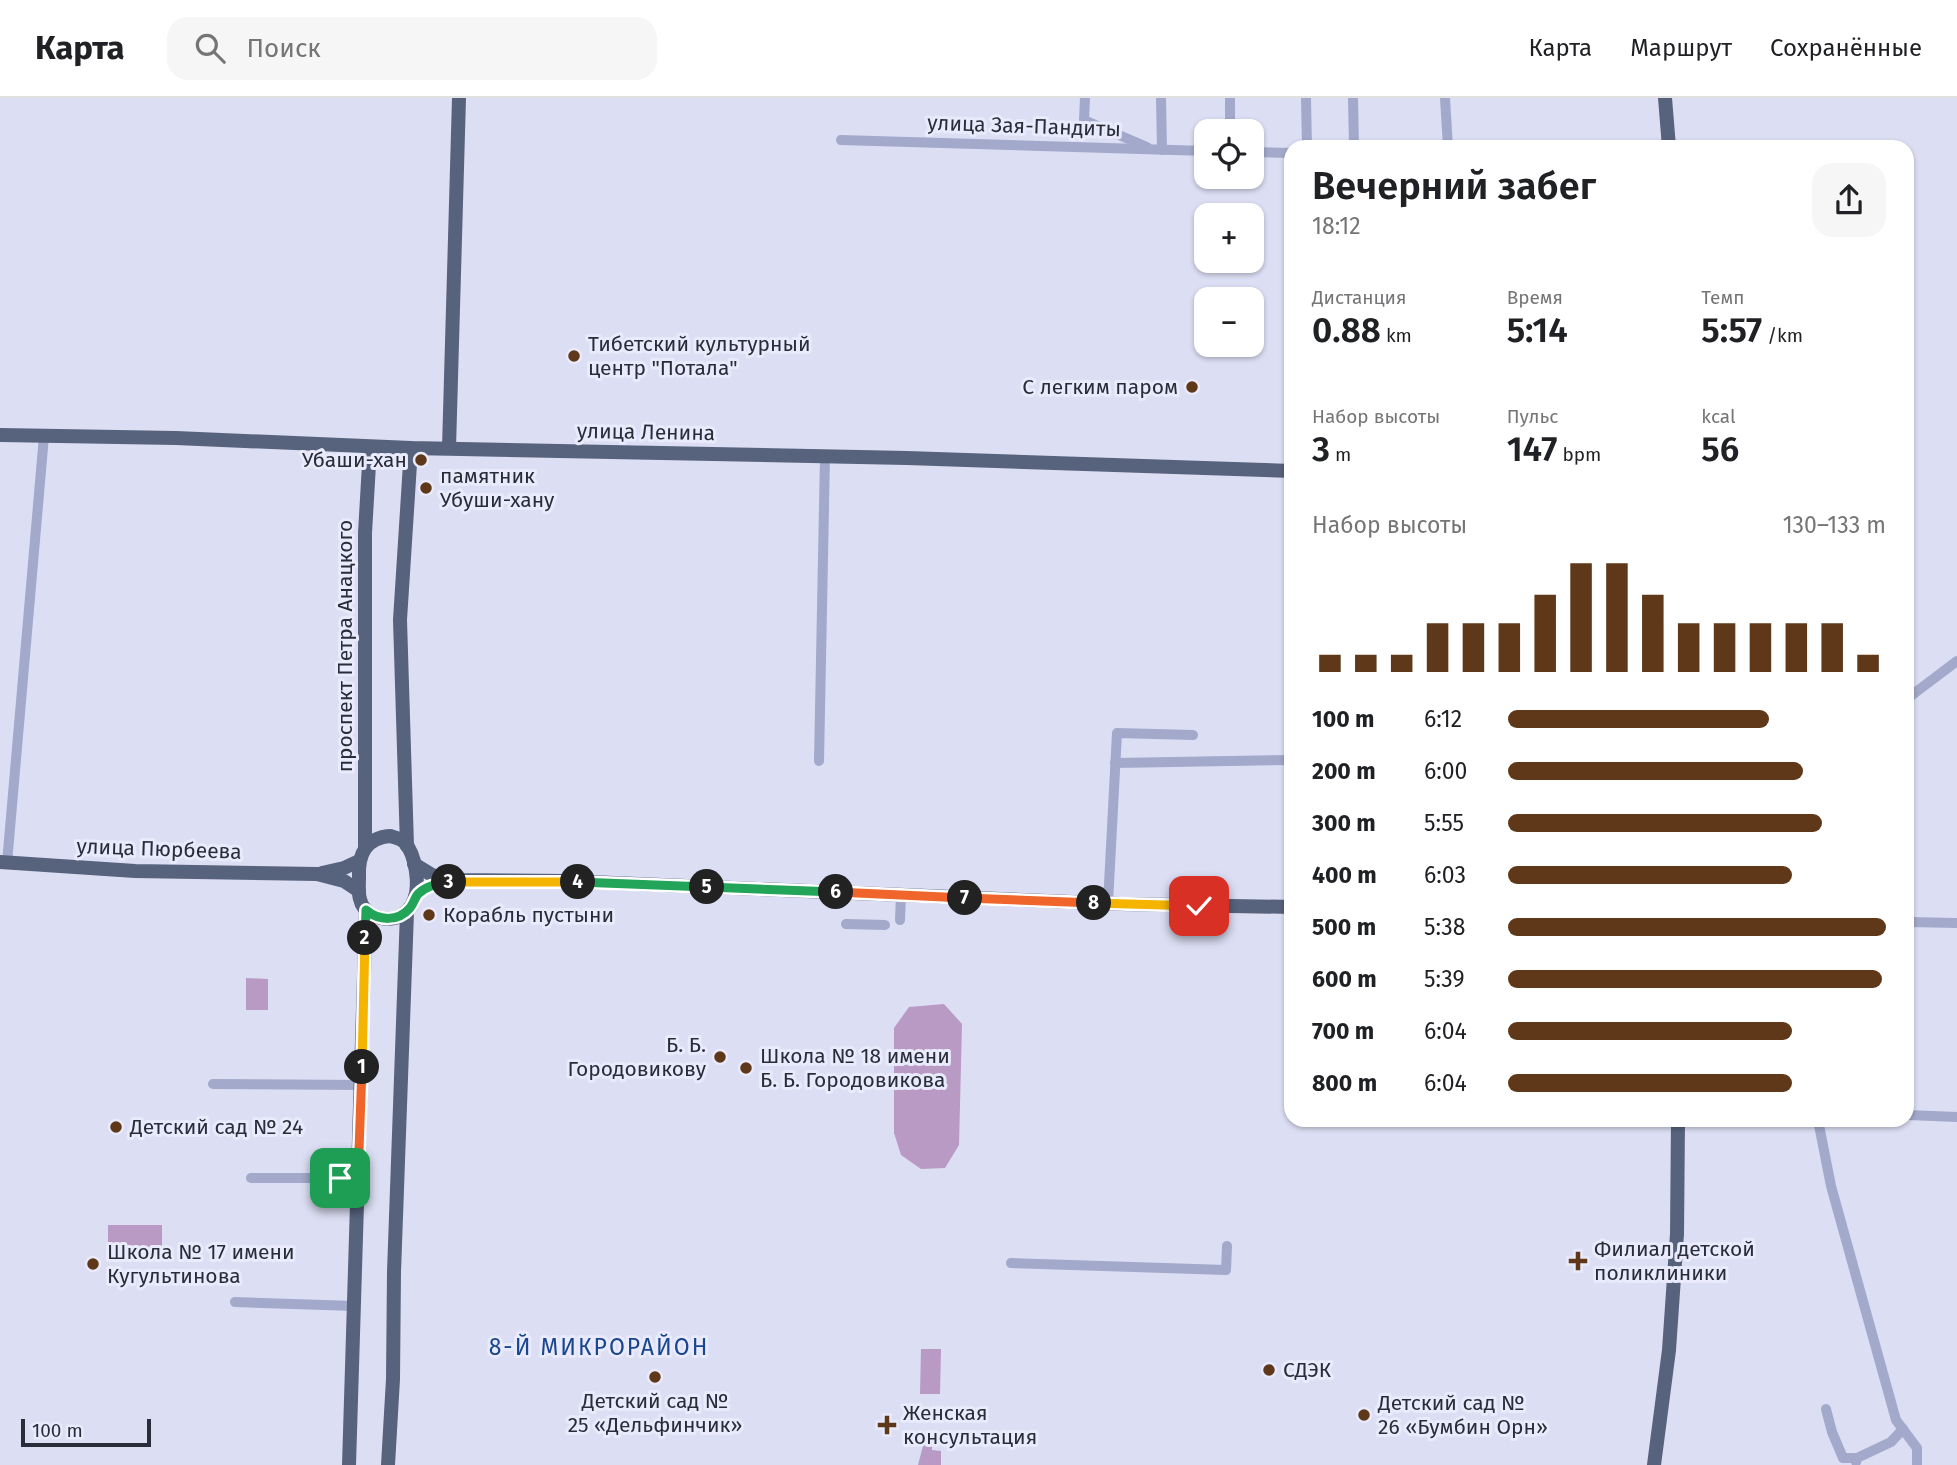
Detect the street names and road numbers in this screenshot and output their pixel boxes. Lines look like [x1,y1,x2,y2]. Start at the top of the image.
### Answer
street label: улица Зая-Пандиты [927,110,1121,142]
street label: улица Ленина [577,418,715,446]
street label: проспект Петра Анацкого [332,520,358,772]
street label: улица Пюрбеева [76,833,242,865]

